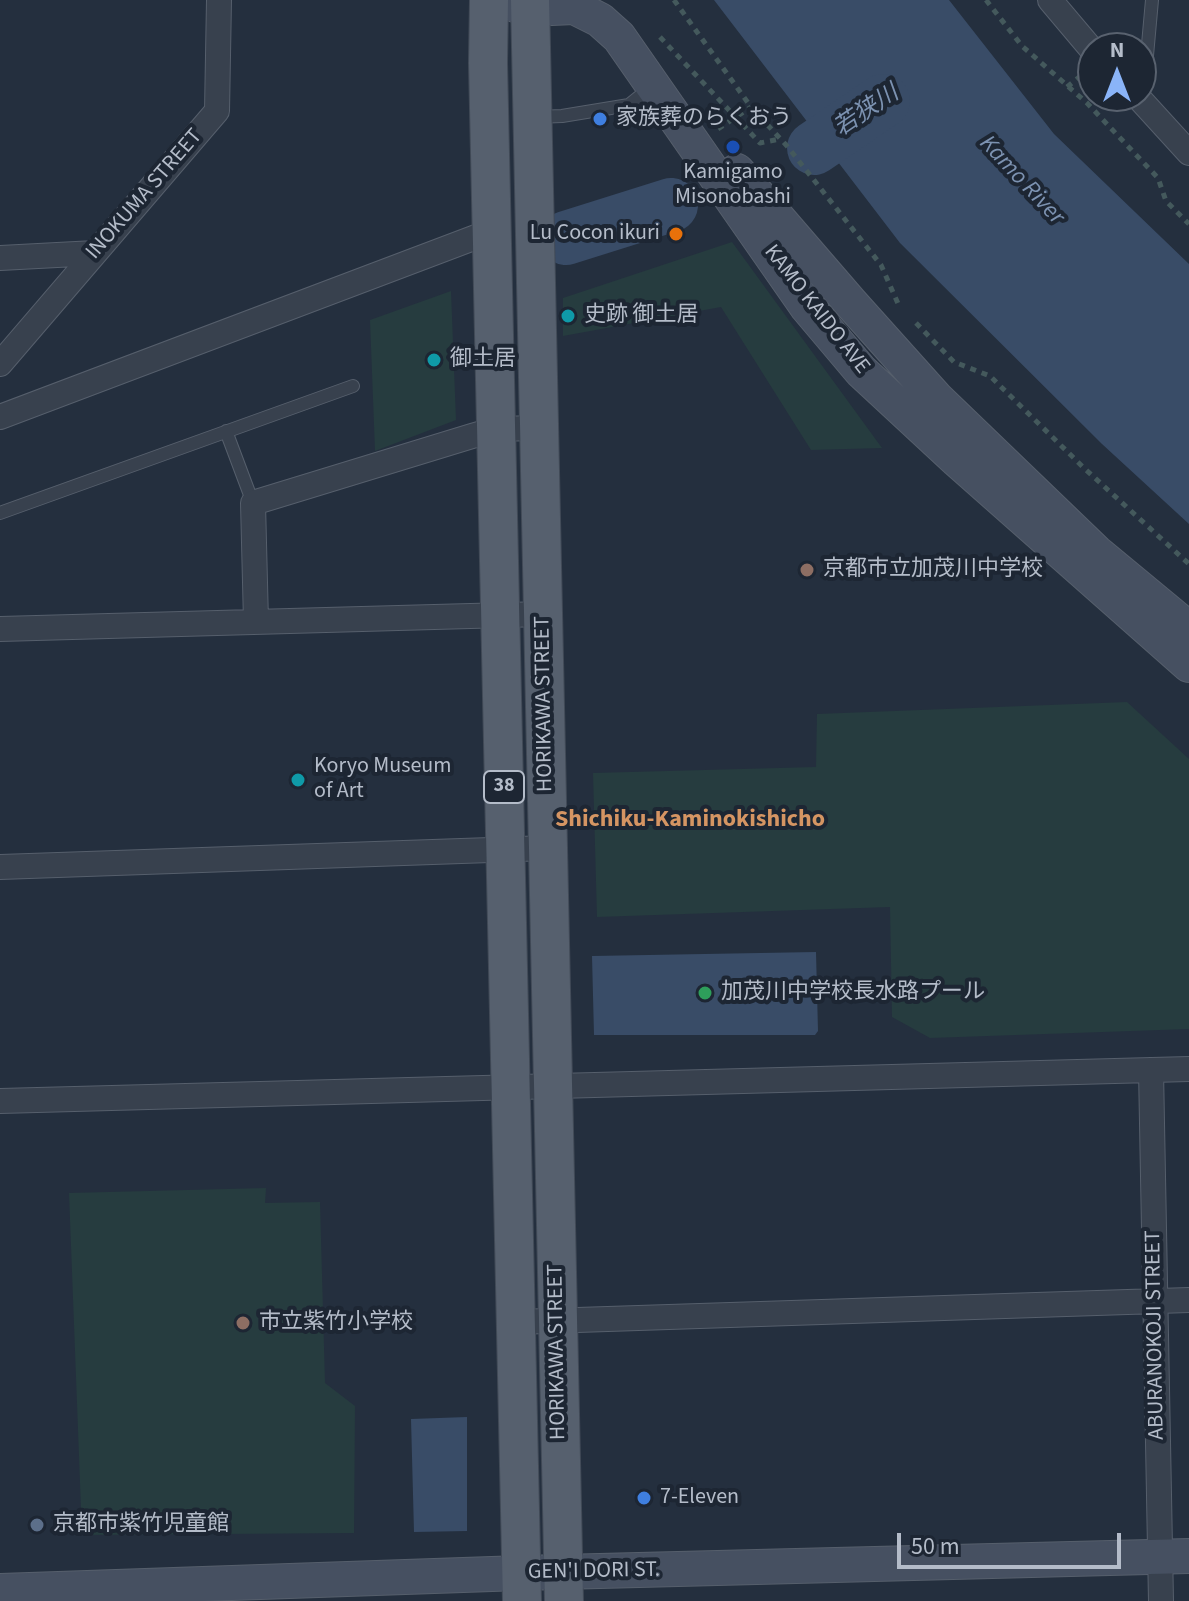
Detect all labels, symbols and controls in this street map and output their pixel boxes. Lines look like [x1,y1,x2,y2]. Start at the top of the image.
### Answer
north arrow [1077,32,1157,112]
text: N [1110,34,1124,66]
water label: 若狭川 [829,80,905,144]
place label: 家族葬のらくおう [616,106,792,132]
marker: 家族葬のらくおう [591,110,609,128]
street label: INOKUMA STREET [81,124,209,266]
water label: Kamo River [972,130,1070,232]
marker: Kamigamo Misonobashi [724,138,742,156]
place label: Kamigamo Misonobashi [675,160,791,212]
place label: Lu Cocon ikuri [530,221,660,247]
marker: Lu Cocon ikuri [667,225,685,243]
street label: KAMO KAIDO AVE [757,240,875,380]
place label: 史跡 御土居 [584,303,698,329]
marker: 史跡 御土居 [559,307,577,325]
place label: 御土居 [450,347,516,373]
marker: 御土居 [425,351,443,369]
place label: 京都市立加茂川中学校 [823,557,1043,583]
marker: 京都市立加茂川中学校 [798,561,816,579]
street label: HORIKAWA STREET [530,616,560,792]
place label: Koryo Museum of Art [314,754,452,806]
marker: Koryo Museum of Art [289,771,307,789]
road number: 38 [484,771,524,803]
district label: Shichiku-Kaminokishicho [555,807,825,835]
place label: 加茂川中学校長水路プール [721,980,985,1006]
marker: 加茂川中学校長水路プール [696,984,714,1002]
street label: ABURANOKOJI STREET [1141,1230,1171,1440]
street label: HORIKAWA STREET [543,1264,573,1440]
place label: 市立紫竹小学校 [259,1310,413,1336]
marker: 市立紫竹小学校 [234,1314,252,1332]
place label: 7-Eleven [660,1485,739,1511]
marker: 7-Eleven [635,1489,653,1507]
place label: 京都市紫竹児童館 [53,1512,229,1538]
marker: 京都市紫竹児童館 [28,1516,46,1534]
scale bar [901,1517,1125,1567]
text: 50 m [911,1529,960,1564]
street label: GEN'I DORI ST. [528,1558,660,1586]

